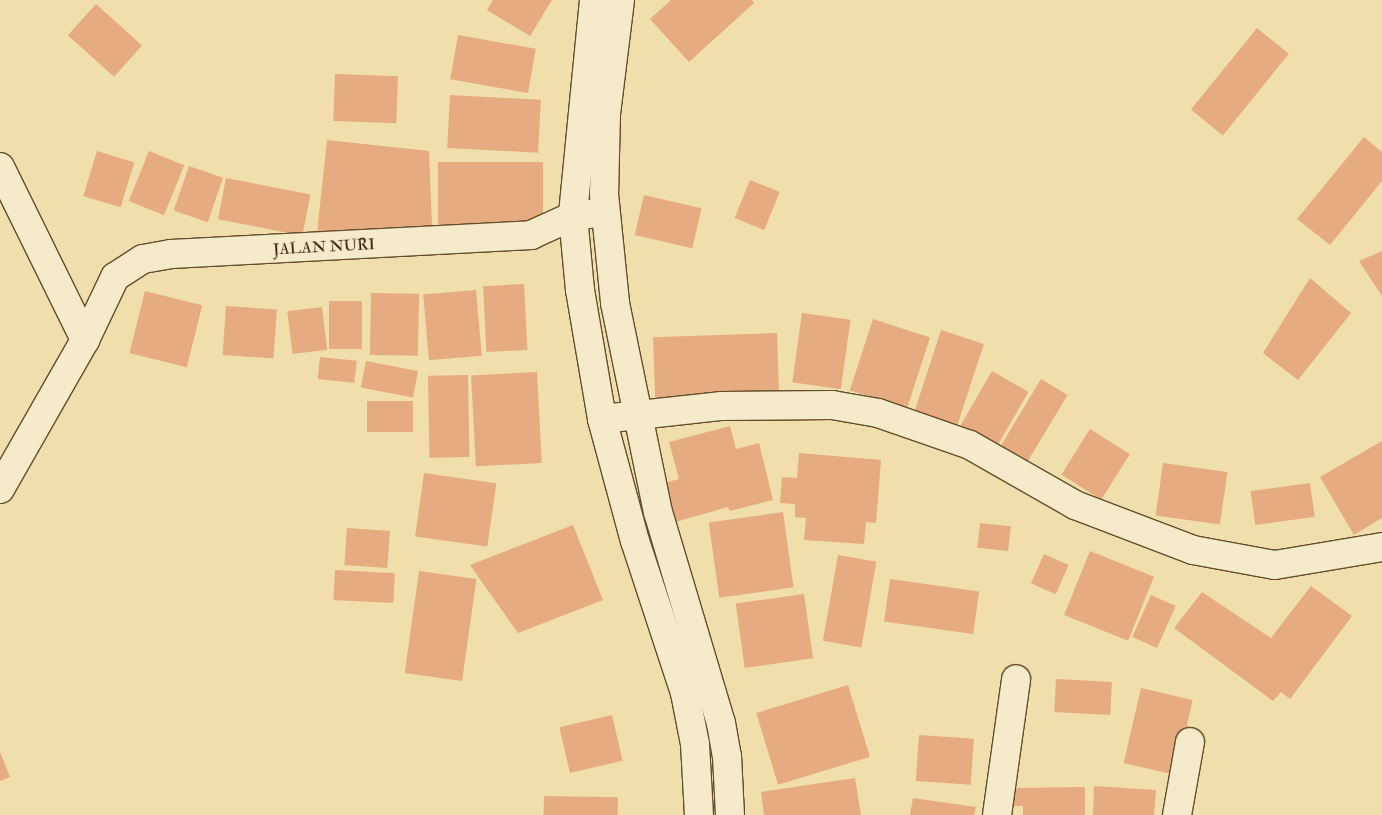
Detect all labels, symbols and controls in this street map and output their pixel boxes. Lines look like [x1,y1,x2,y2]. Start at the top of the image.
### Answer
street label: JALAN NURI [273,235,375,259]

